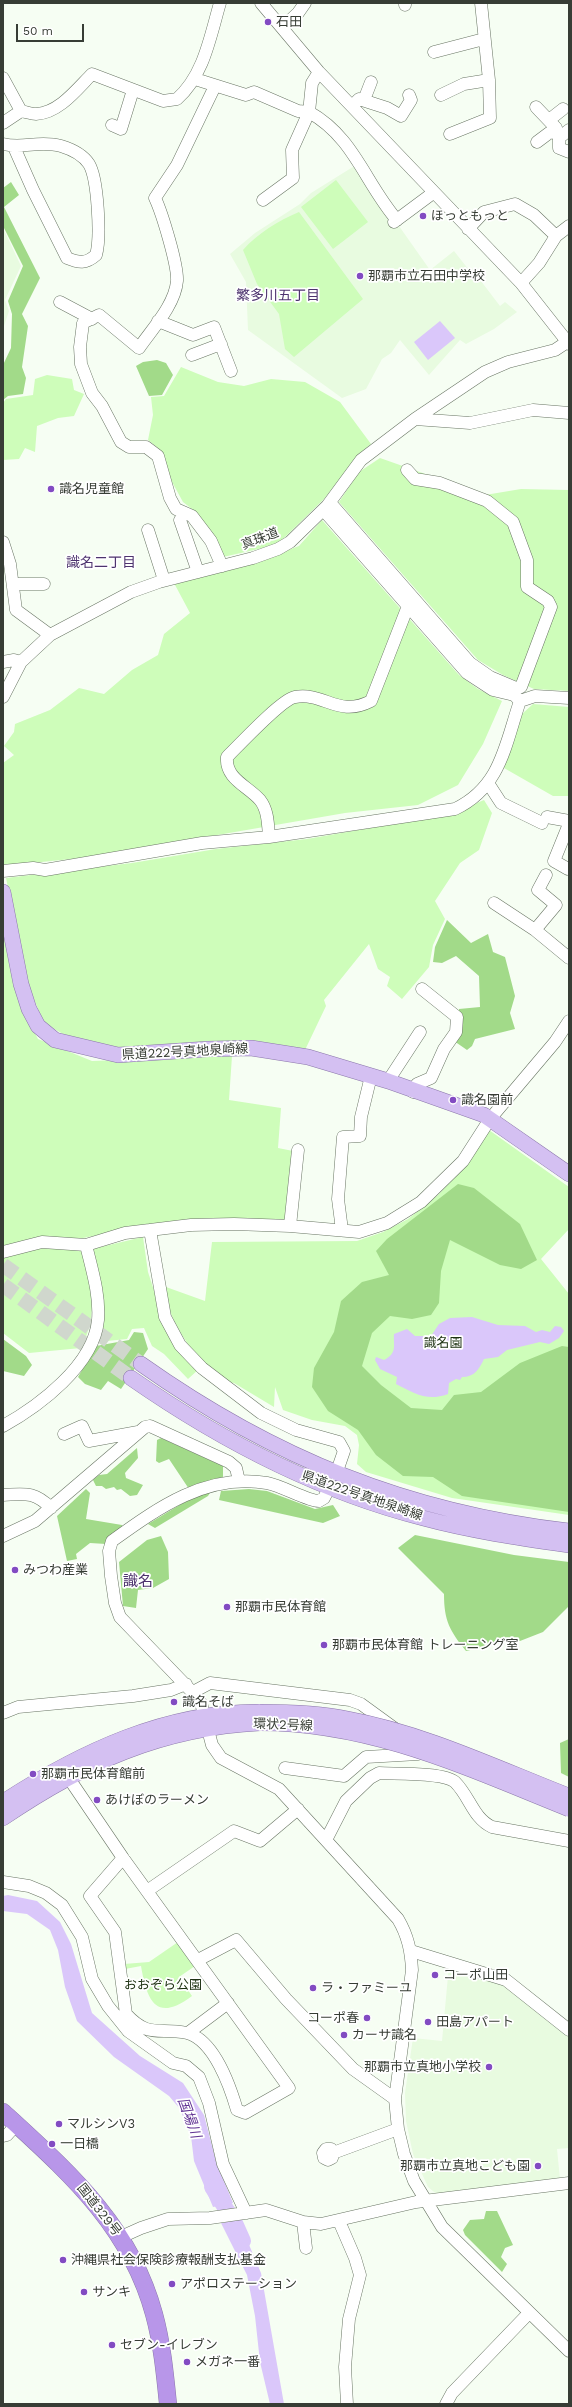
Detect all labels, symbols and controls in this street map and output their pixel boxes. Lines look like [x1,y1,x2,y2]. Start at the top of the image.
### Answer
place label: 石田 [276,14,302,30]
scale bar [18,16,86,42]
marker: 石田 [263,17,273,27]
text: 50 m [23,24,53,38]
place label: ほっともっと [431,208,509,224]
marker: ほっともっと [418,211,428,221]
place label: 那覇市立石田中学校 [368,268,485,284]
marker: 那覇市立石田中学校 [355,271,365,281]
district label: 繁多川五丁目 [236,288,320,304]
place label: 識名児童館 [59,481,124,497]
marker: 識名児童館 [46,484,56,494]
street label: 真珠道 [239,525,281,553]
district label: 識名二丁目 [66,555,136,571]
street label: 県道222号真地泉崎線 [121,1041,249,1063]
place label: 識名園前 [461,1092,513,1108]
marker: 識名園前 [448,1095,458,1105]
park label: 識名園 [424,1335,462,1351]
street label: 県道222号真地泉崎線 [300,1468,424,1524]
place label: みつわ産業 [23,1562,88,1578]
marker: みつわ産業 [10,1565,20,1575]
district label: 識名 [123,1573,153,1591]
place label: 那覇市民体育館 [235,1599,326,1615]
marker: 那覇市民体育館 [222,1602,232,1612]
place label: 那覇市民体育館 トレーニング室 [332,1637,518,1653]
marker: 那覇市民体育館 トレーニング室 [319,1640,329,1650]
place label: 識名そば [182,1694,234,1710]
marker: 識名そば [169,1697,179,1707]
street label: 環状2号線 [253,1716,313,1734]
place label: 那覇市民体育館前 [41,1766,145,1782]
marker: 那覇市民体育館前 [28,1769,38,1779]
place label: あけぼのラーメン [105,1792,209,1808]
marker: あけぼのラーメン [92,1795,102,1805]
place label: コーポ山田 [443,1967,508,1983]
marker: コーポ山田 [430,1970,440,1980]
park label: おおぞら公園 [124,1977,202,1993]
place label: ラ・ファミーユ [321,1980,412,1996]
marker: ラ・ファミーユ [308,1983,318,1993]
place label: コーポ春 [307,2010,359,2026]
marker: コーポ春 [362,2013,372,2023]
place label: 田島アパート [436,2014,514,2030]
marker: 田島アパート [423,2017,433,2027]
place label: カーサ識名 [352,2027,417,2043]
marker: カーサ識名 [339,2030,349,2040]
place label: 那覇市立真地小学校 [364,2059,481,2075]
marker: 那覇市立真地小学校 [484,2062,494,2072]
water label: 国場川 [174,2095,204,2141]
place label: マルシンV3 [67,2116,135,2132]
marker: マルシンV3 [54,2119,64,2129]
place label: 一日橋 [60,2136,99,2152]
marker: 一日橋 [47,2139,57,2149]
place label: 那覇市立真地こども園 [400,2158,530,2174]
marker: 那覇市立真地こども園 [533,2161,543,2171]
street label: 国道329号 [74,2181,124,2239]
place label: 沖縄県社会保険診療報酬支払基金 [71,2252,266,2268]
marker: 沖縄県社会保険診療報酬支払基金 [58,2255,68,2265]
place label: アポロステーション [180,2276,297,2292]
marker: アポロステーション [167,2279,177,2289]
place label: サンキ [92,2284,131,2300]
marker: サンキ [79,2287,89,2297]
place label: セブン-イレブン [120,2337,218,2353]
marker: セブン-イレブン [107,2340,117,2350]
place label: メガネ一番 [195,2354,260,2370]
marker: メガネ一番 [182,2357,192,2367]

